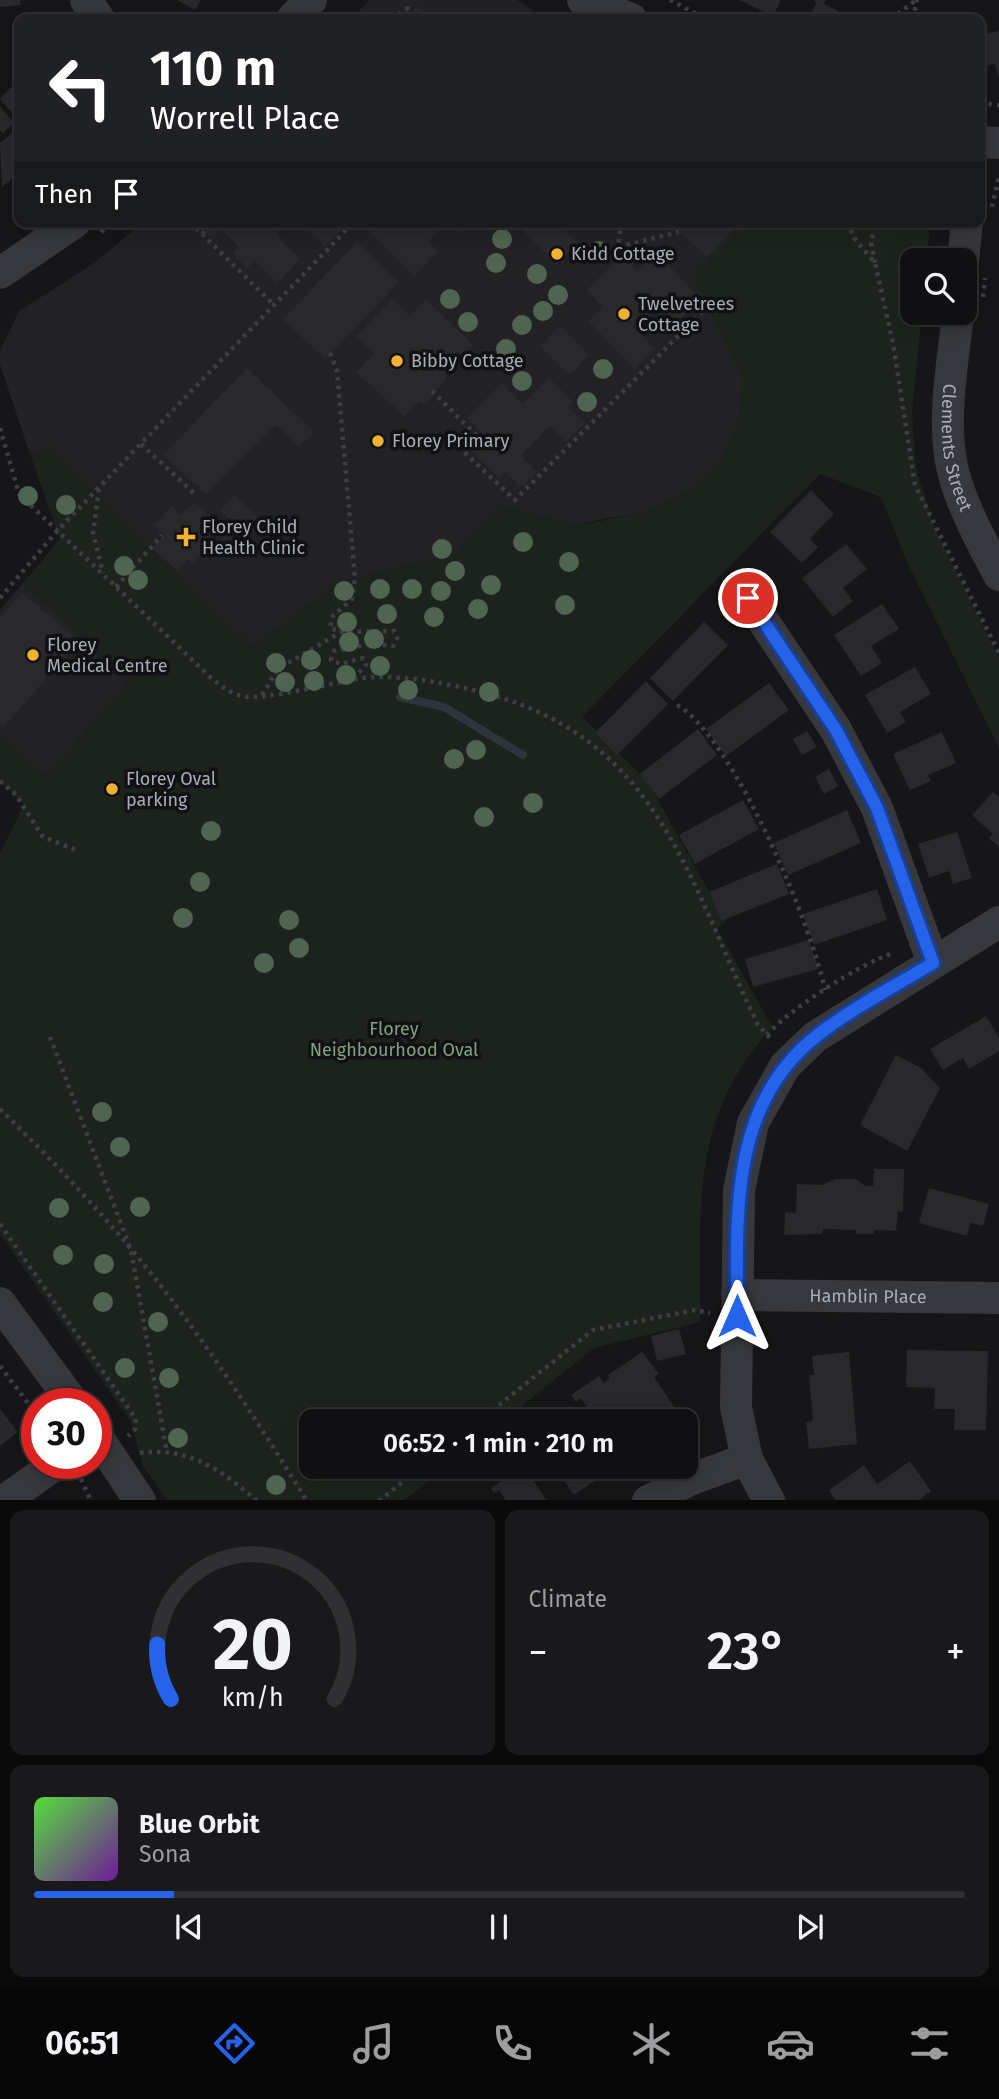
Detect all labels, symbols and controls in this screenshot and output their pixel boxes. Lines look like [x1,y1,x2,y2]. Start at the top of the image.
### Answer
text: 110 m [150,39,276,98]
icon: left [35,42,126,133]
text: Worrell Place [150,99,340,137]
icon: arrive [107,175,145,213]
text: Then [35,179,93,210]
place label: Kidd Cottage [571,243,675,265]
marker: Kidd Cottage [549,246,565,262]
map controls [900,248,977,325]
button: search [900,248,977,325]
place label: Twelvetrees Cottage [638,293,734,336]
marker: Twelvetrees Cottage [616,306,632,322]
place label: Bibby Cottage [411,350,524,372]
marker: Bibby Cottage [389,353,405,369]
street label: Clements Street [937,383,977,515]
place label: Florey Primary [392,430,509,452]
marker: Florey Primary [370,433,386,449]
place label: Florey Child Health Clinic [202,516,305,559]
marker: Florey Child Health Clinic [176,527,196,547]
pin [718,568,778,628]
icon: arrive [729,579,767,617]
place label: Florey Medical Centre [47,634,168,677]
marker: Florey Medical Centre [25,647,41,663]
place label: Florey Oval parking [126,768,216,811]
marker: Florey Oval parking [104,781,120,797]
park label: Florey Neighbourhood Oval [310,1018,478,1061]
position arrow [700,1279,774,1353]
street label: Hamblin Place [809,1285,927,1308]
speed limit sign: 30 [21,1388,112,1479]
text: 06:52 · 1 min · 210 m [383,1428,614,1459]
text: Climate [529,1585,607,1613]
text: 20 [212,1601,292,1688]
text: 23° [707,1620,787,1683]
text: − [529,1629,548,1675]
text: + [946,1629,965,1675]
text: km/h [221,1682,283,1712]
text: Blue Orbit [139,1809,259,1840]
text: Sona [139,1840,191,1868]
icon: previous [170,1908,208,1946]
icon: pause [480,1908,518,1946]
icon: next [791,1908,829,1946]
icon: directions [210,2019,259,2068]
icon: music [349,2019,398,2068]
icon: phone [488,2019,537,2068]
icon: climate [627,2019,676,2068]
icon: car [766,2019,815,2068]
icon: filters [905,2019,954,2068]
text: 06:51 [45,2024,120,2062]

